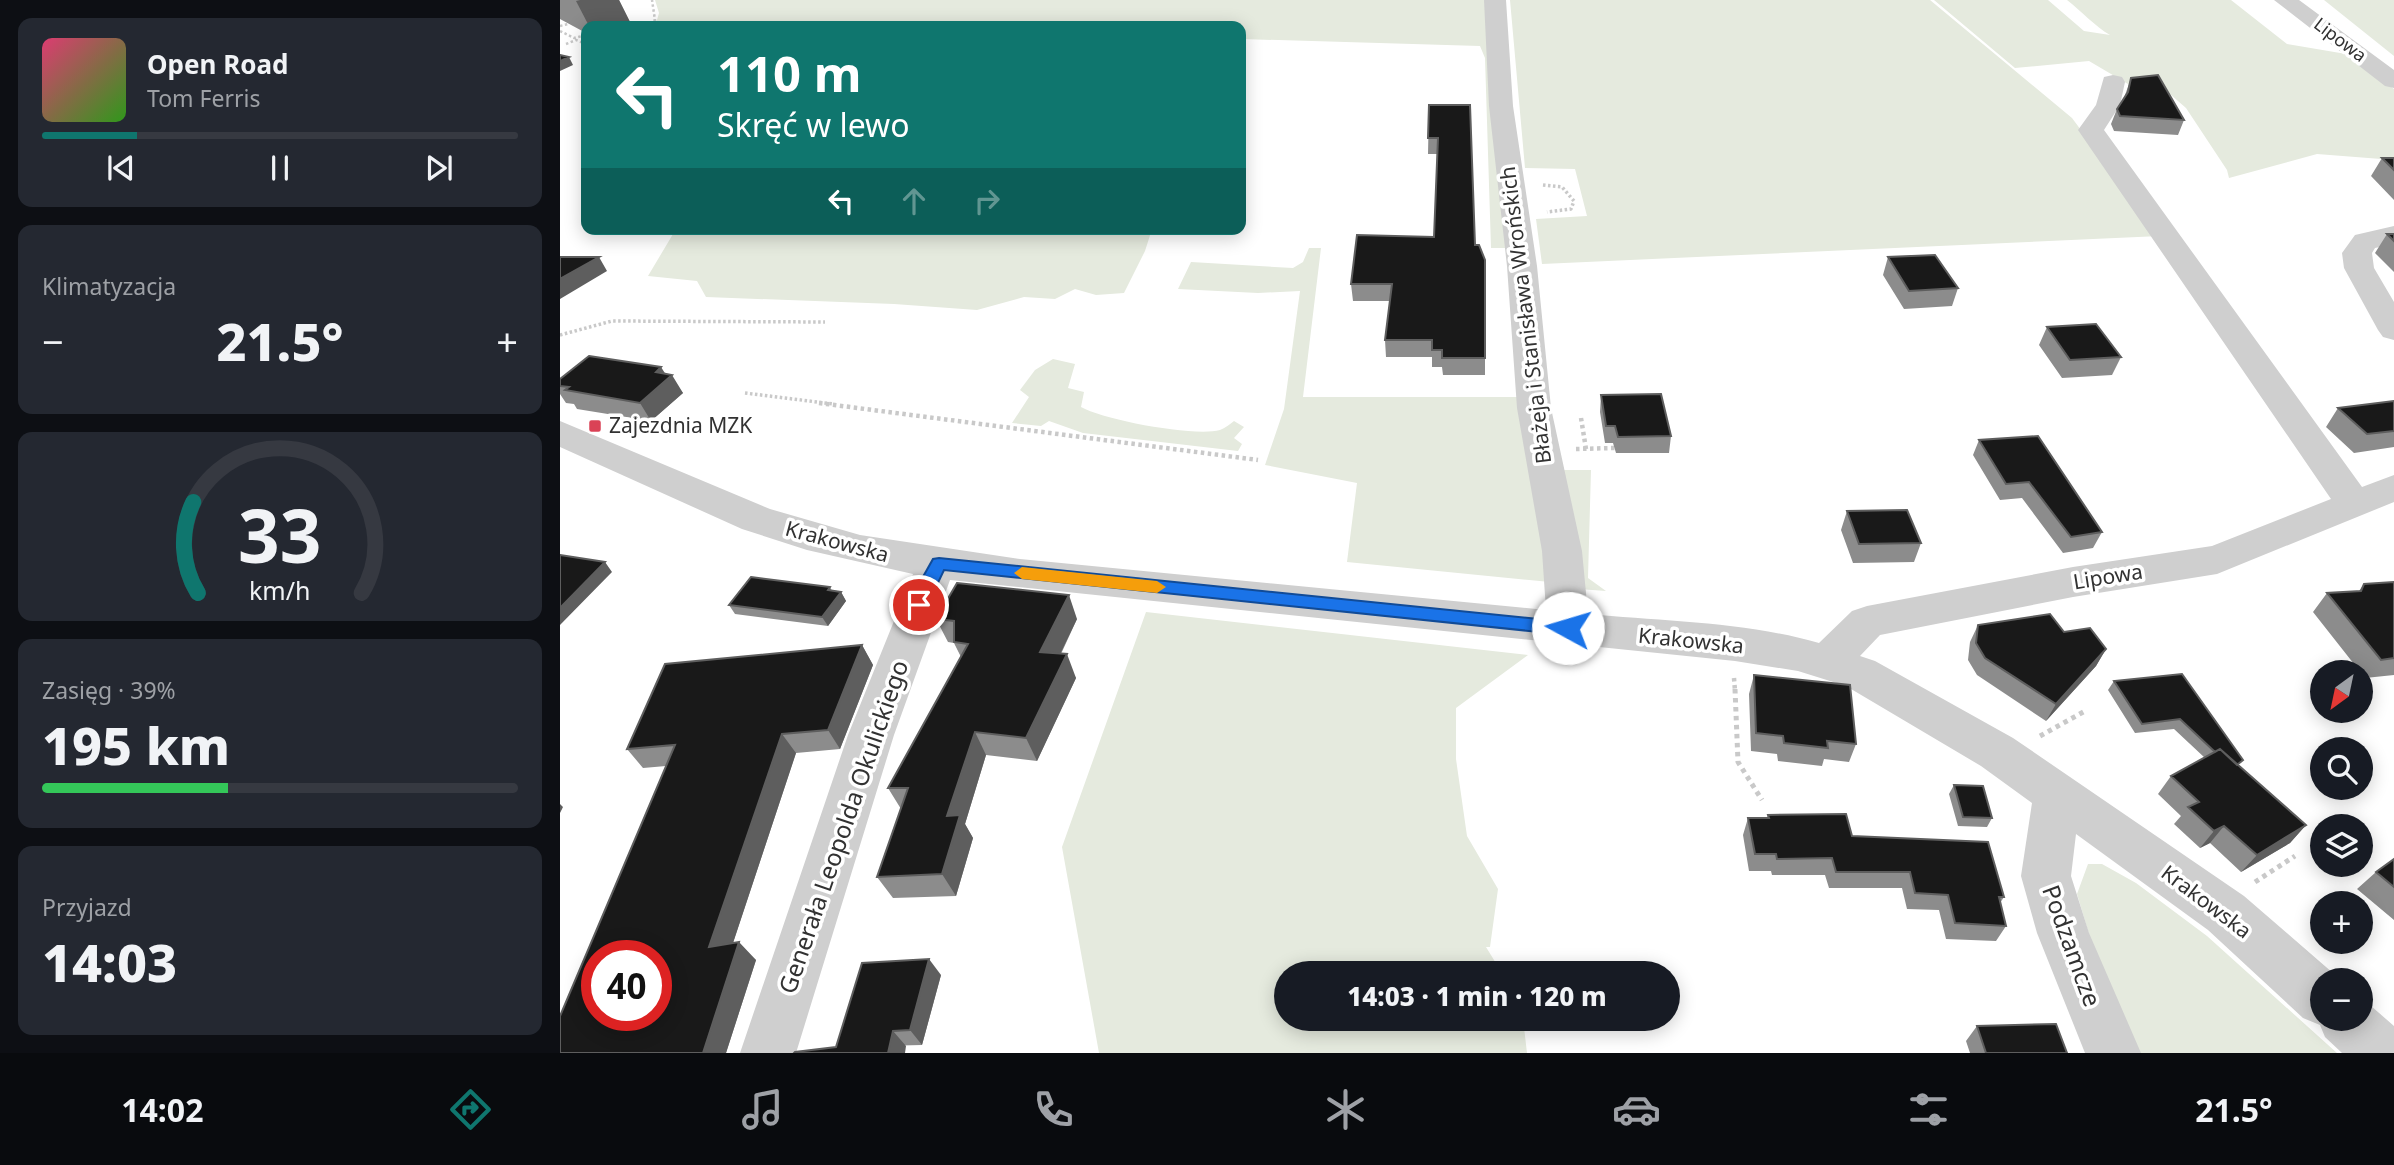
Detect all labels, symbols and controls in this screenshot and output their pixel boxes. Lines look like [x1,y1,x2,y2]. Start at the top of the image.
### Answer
street label: Lipowa [2309,12,2372,67]
text: 110 m [717,40,862,106]
text: Open Road [147,46,289,82]
icon: left [602,49,693,140]
text: Tom Ferris [147,82,260,114]
text: Skręć w lewo [717,103,910,146]
icon: previous [102,149,140,187]
icon: pause [261,149,299,187]
icon: next [420,149,458,187]
street label: Błażeja i Stanisława Wrońskich [1493,165,1557,465]
icon: left [822,182,860,220]
icon: ahead [895,182,933,220]
icon: right [968,182,1006,220]
text: Klimatyzacja [42,270,176,302]
text: 21.5° [217,305,343,376]
text: − [42,315,64,367]
text: + [496,315,518,367]
place label: Zajezdnia MZK [609,411,752,439]
marker: Zajezdnia MZK [587,418,603,434]
text: 33 [238,485,322,584]
street label: Krakowska [782,514,892,568]
street label: Lipowa [2071,557,2145,595]
text: km/h [249,572,311,606]
pin [889,575,949,635]
icon: arrive [900,586,938,624]
position arrow [1531,591,1605,665]
street label: Krakowska [1637,621,1745,659]
street label: Generała Leopolda Okulickiego [770,655,915,998]
north arrow [2310,660,2373,723]
map controls [2310,660,2373,1031]
text: Zasięg · 39% [42,674,176,706]
text: 195 km [42,709,230,780]
button: search [2310,737,2373,800]
button: layers [2310,814,2373,877]
street label: Krakowska [2156,858,2257,944]
street label: Podzamcze [2035,880,2110,1011]
text: Przyjazd [42,891,132,923]
button: + [2310,891,2373,954]
text: 14:03 [42,926,177,997]
speed limit sign: 40 [581,940,672,1031]
button: − [2310,968,2373,1031]
text: 14:03 · 1 min · 120 m [1347,978,1607,1014]
icon: directions [446,1085,495,1134]
icon: music [738,1085,787,1134]
icon: phone [1029,1085,1078,1134]
icon: climate [1321,1085,1370,1134]
icon: car [1612,1085,1661,1134]
icon: filters [1904,1085,1953,1134]
text: 14:02 [121,1088,203,1131]
text: 21.5° [2195,1088,2273,1131]

